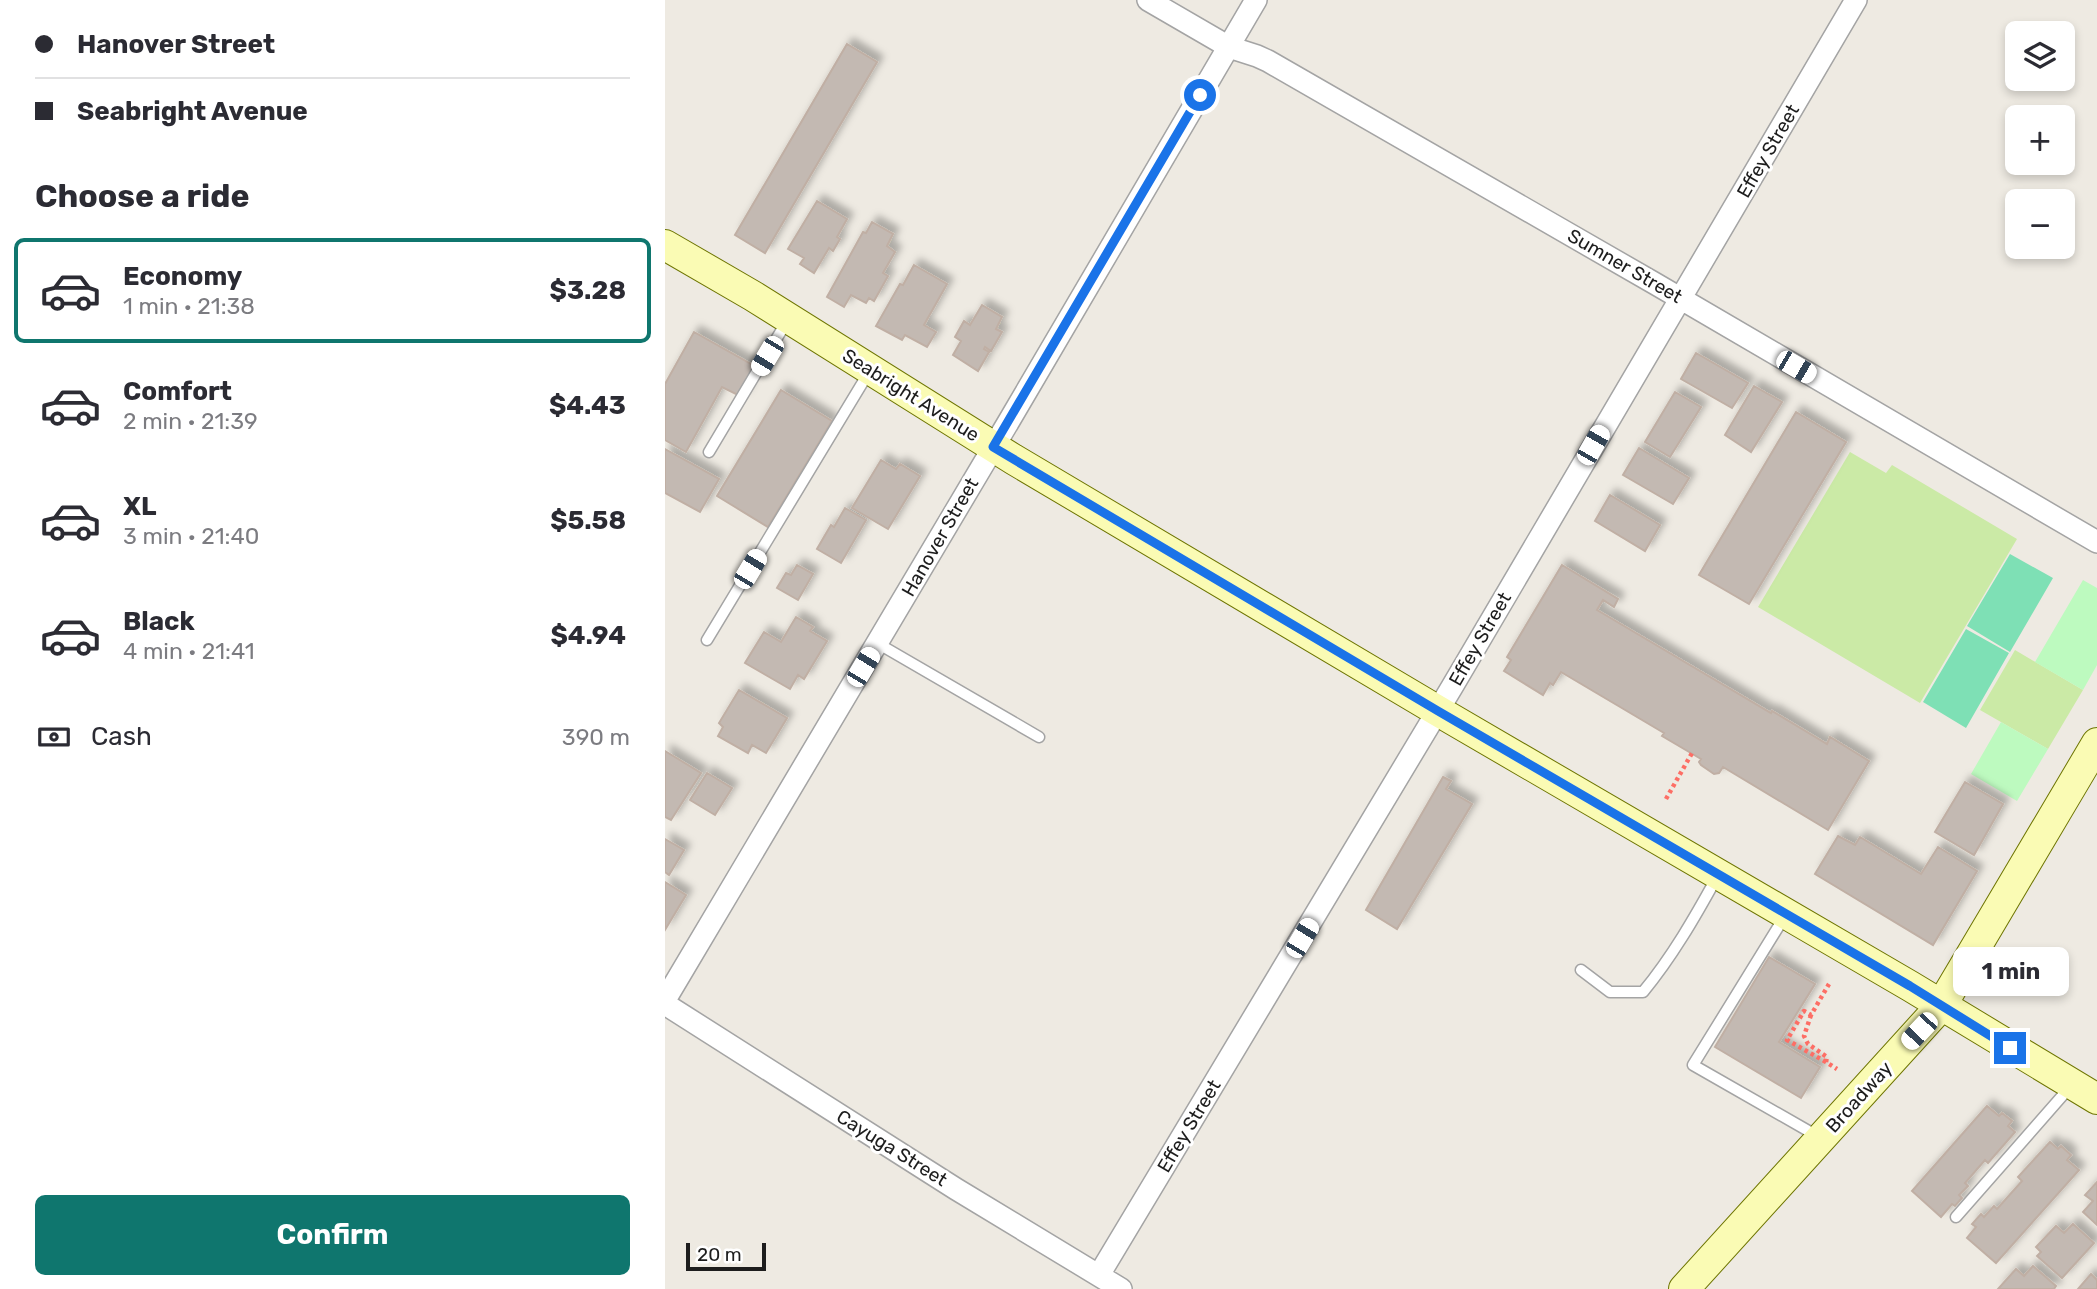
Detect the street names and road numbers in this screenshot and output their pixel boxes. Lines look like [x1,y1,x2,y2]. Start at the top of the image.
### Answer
street label: Effey Street [1732,100,1804,202]
street label: Sumner Street [1564,224,1687,308]
street label: Seabright Avenue [838,344,984,446]
street label: Hanover Street [897,473,984,600]
street label: Effey Street [1444,588,1516,690]
street label: Broadway [1821,1057,1897,1137]
street label: Effey Street [1152,1075,1226,1177]
street label: Cayuga Street [832,1105,952,1192]

